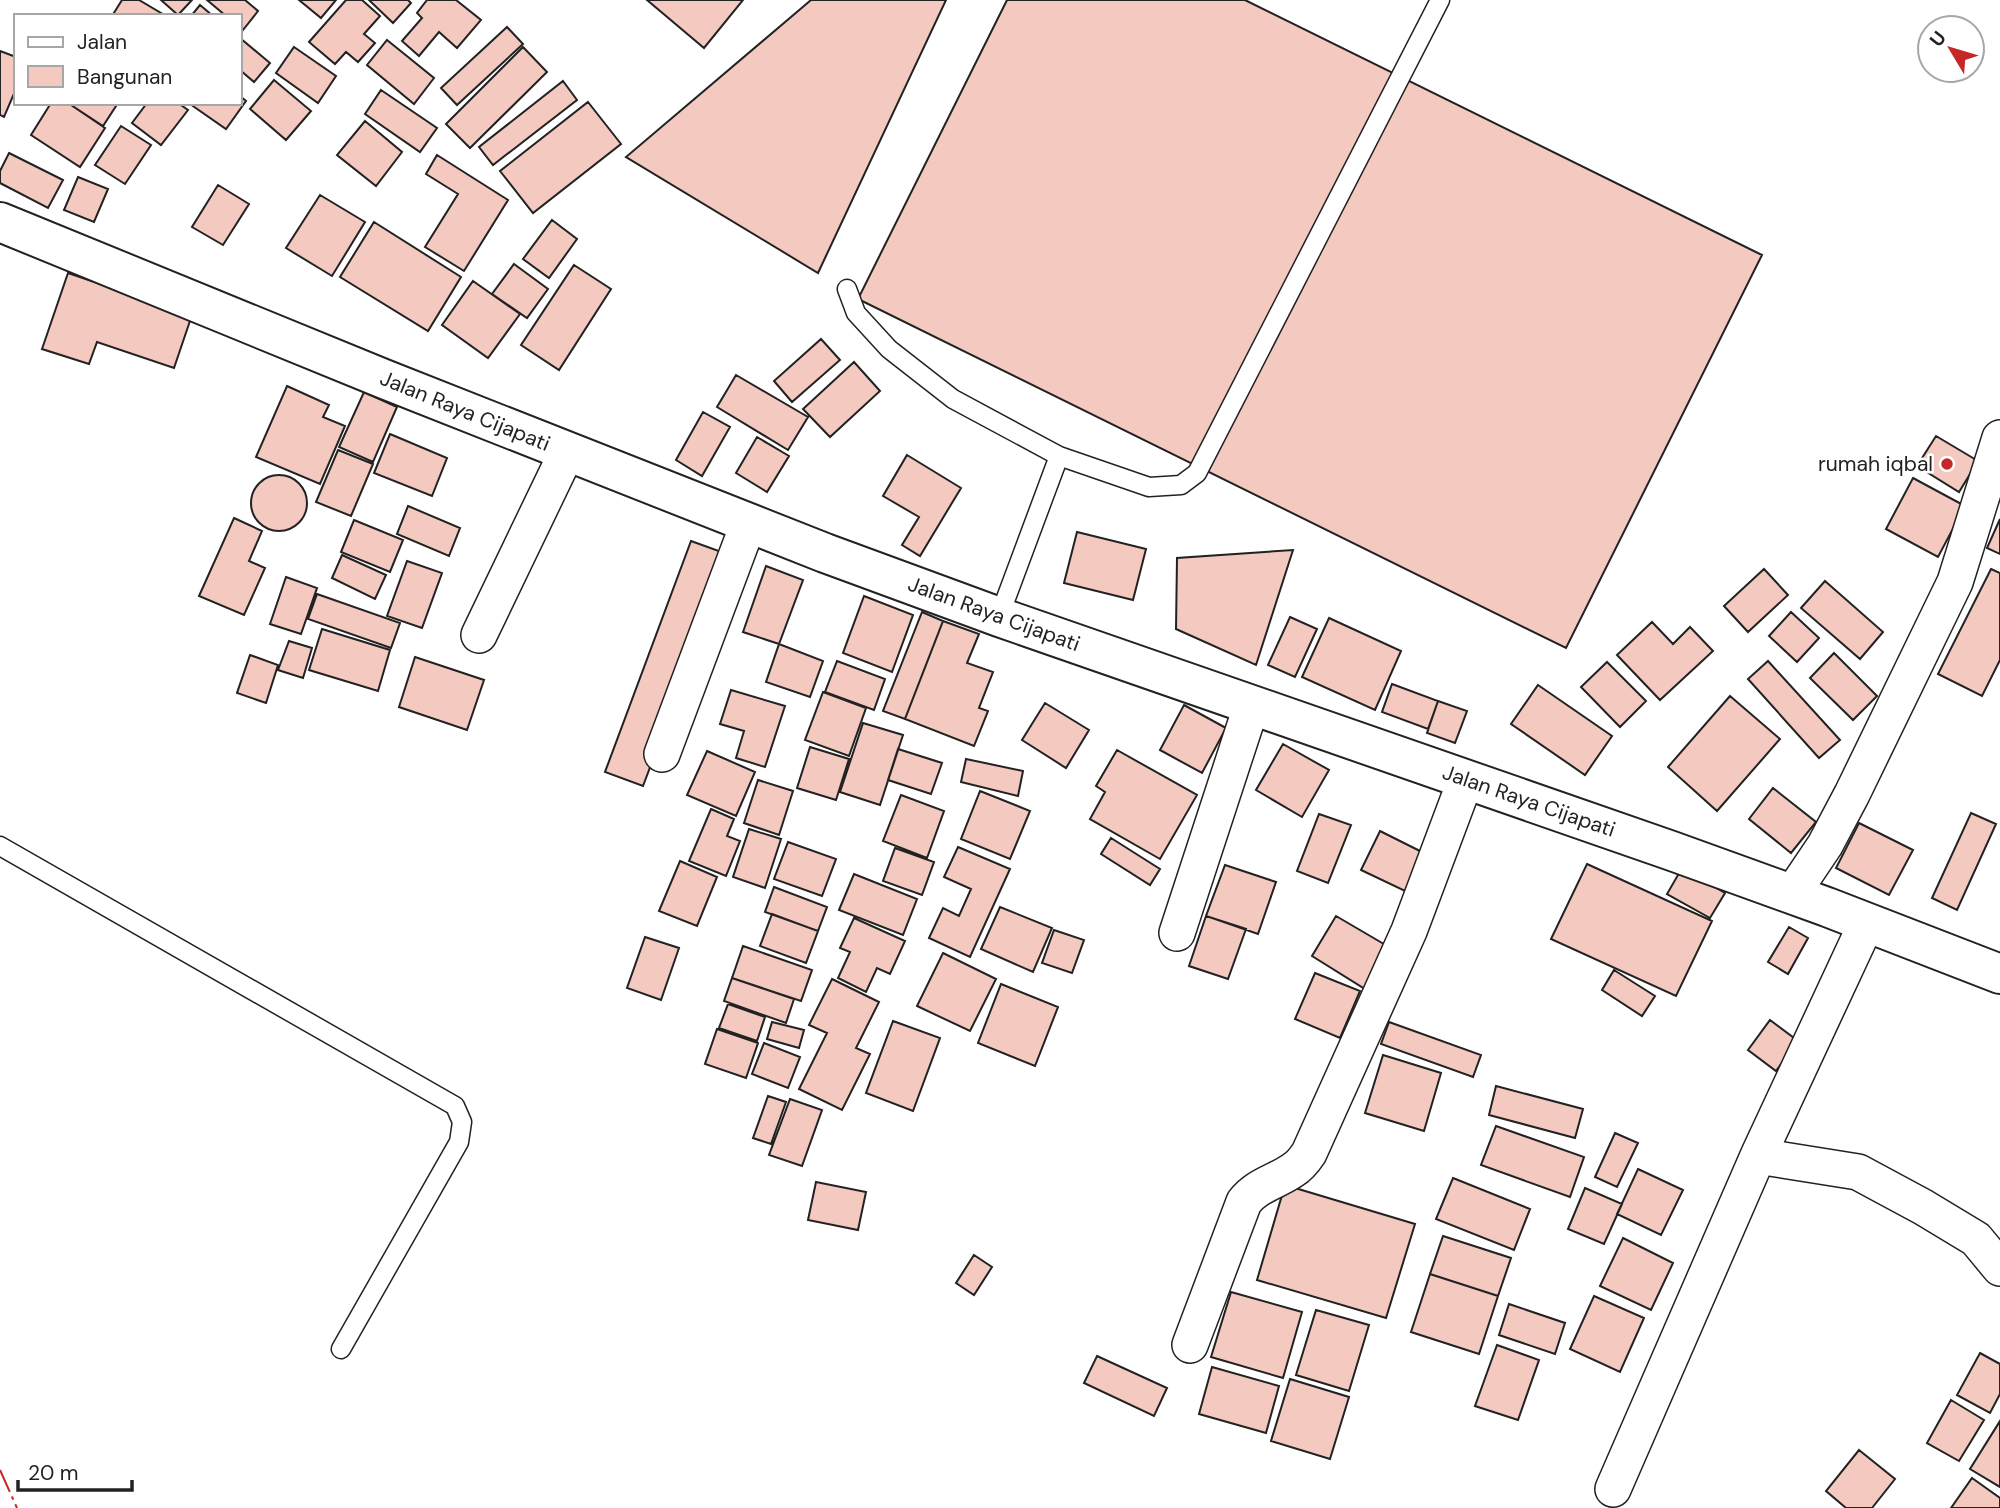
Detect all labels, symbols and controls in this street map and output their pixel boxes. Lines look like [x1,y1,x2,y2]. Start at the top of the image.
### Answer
legend [14,14,242,105]
north arrow [1916,14,1986,84]
text: U [1924,26,1952,52]
text: Jalan [77,28,127,56]
text: Bangunan [77,63,172,91]
street label: Jalan Raya Cijapati [376,364,554,458]
place label: rumah iqbal [1818,450,1933,478]
marker: rumah iqbal [1939,456,1955,472]
street label: Jalan Raya Cijapati [904,570,1084,658]
street label: Jalan Raya Cijapati [1439,758,1619,844]
scale bar [18,1448,131,1492]
text: 20 m [28,1459,79,1487]

